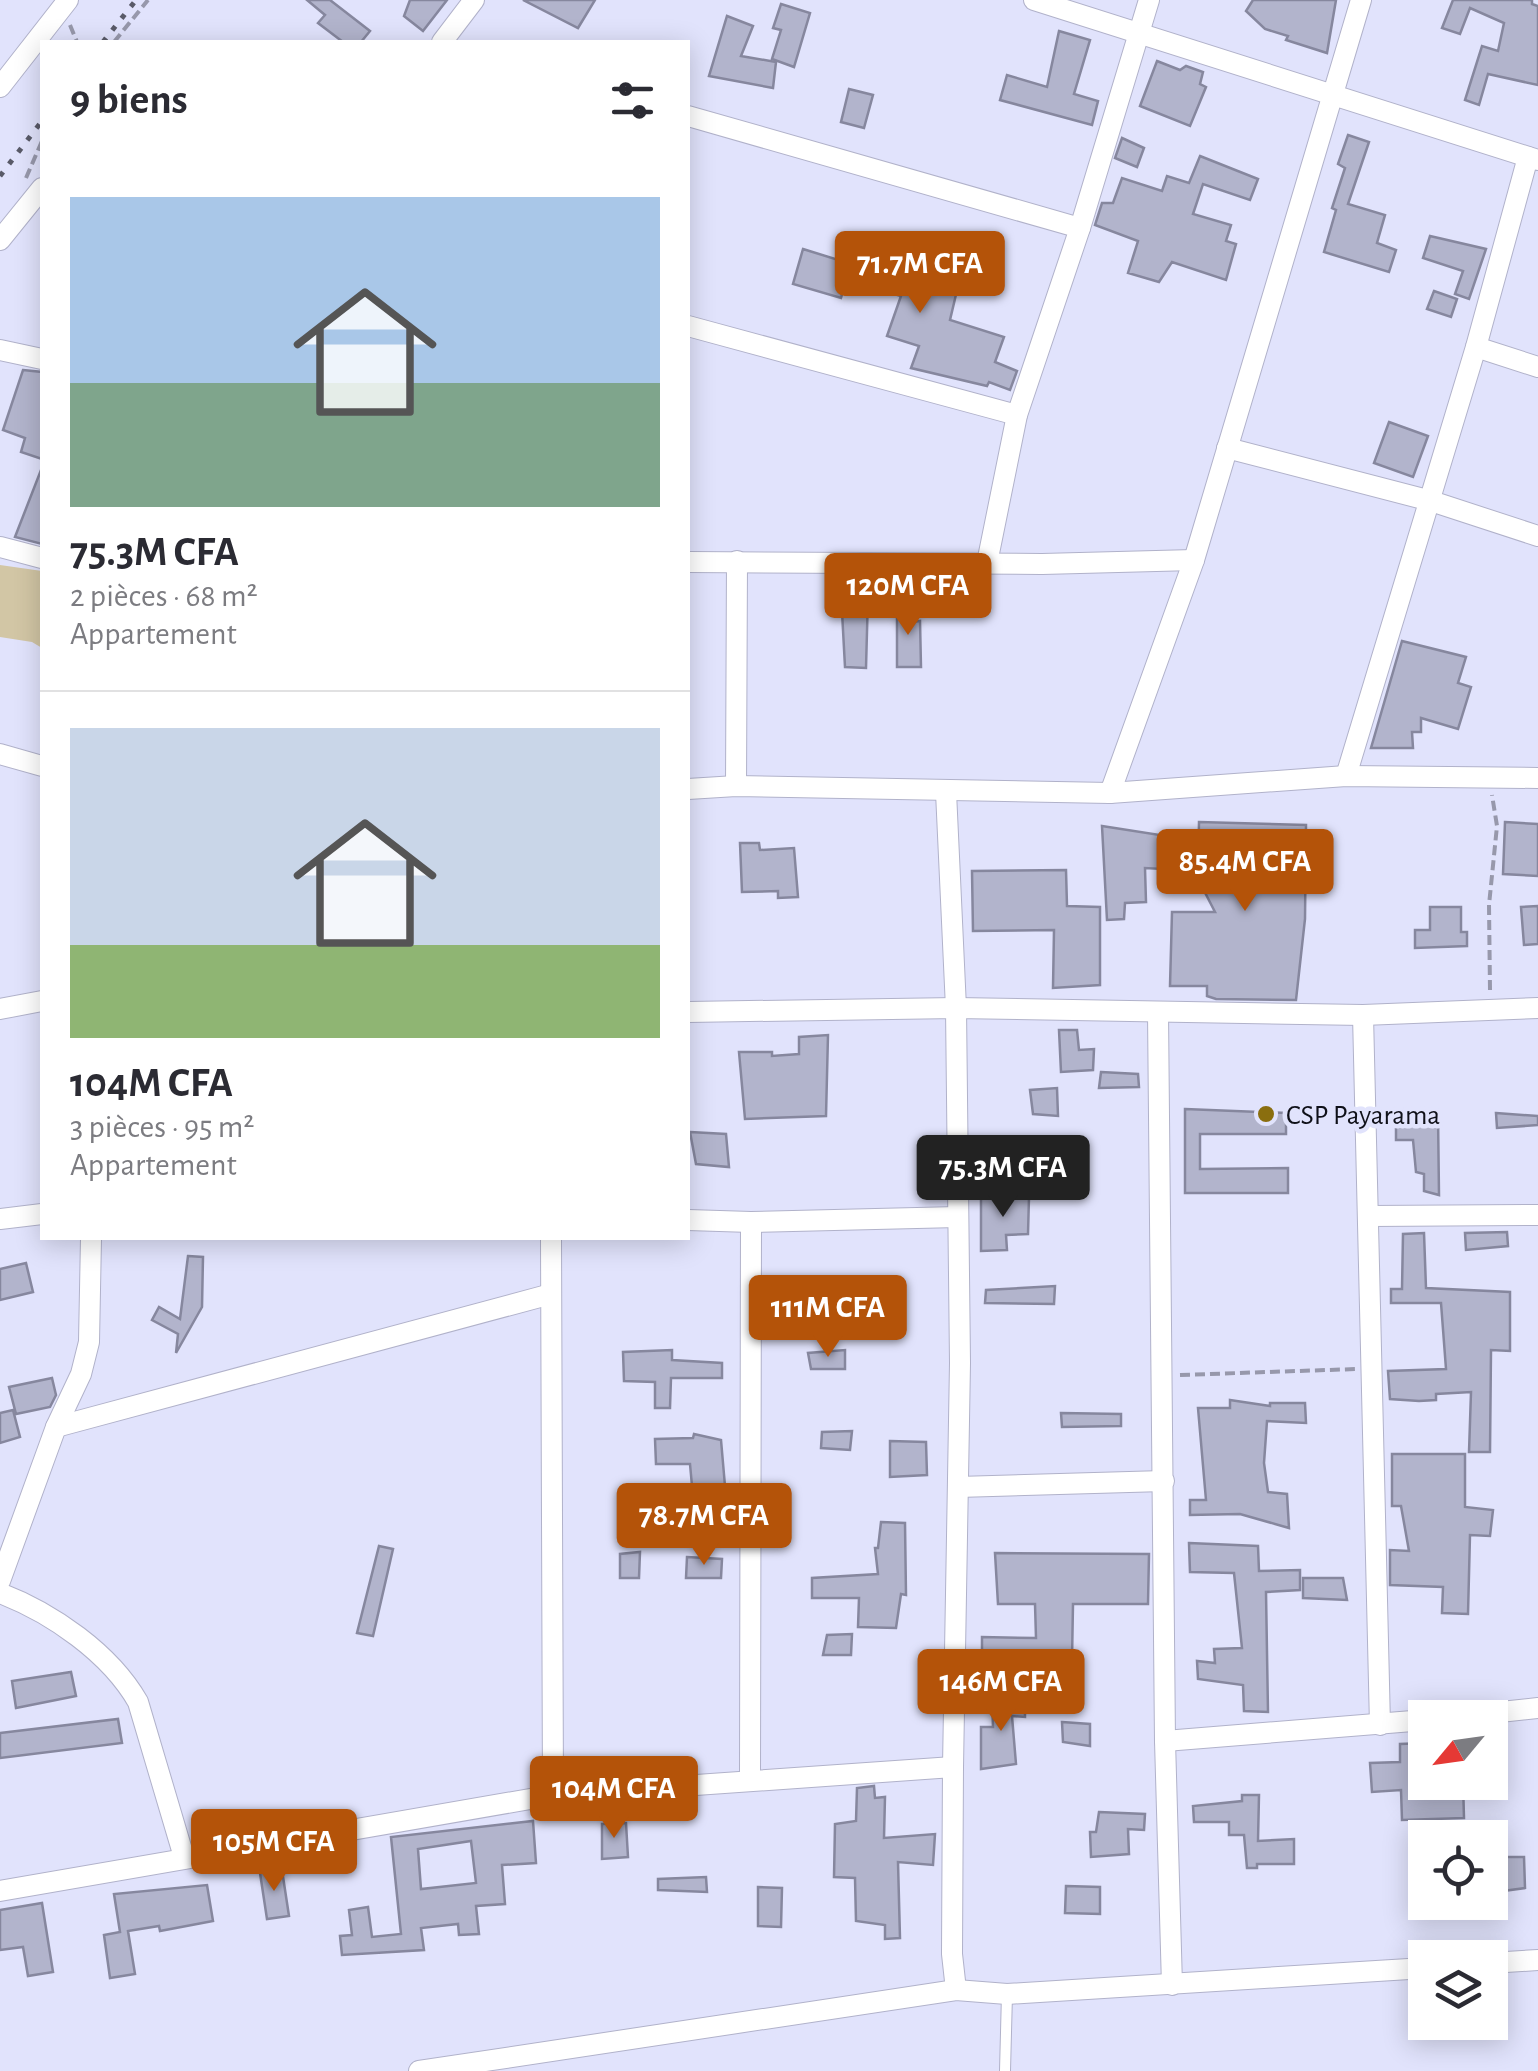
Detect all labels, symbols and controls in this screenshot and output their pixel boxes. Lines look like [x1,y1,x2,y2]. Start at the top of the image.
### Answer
icon: filters [605,73,660,128]
text: 9 biens [70,79,188,121]
pin: 71.7M CFA [806,231,1034,316]
text: 71.7M CFA [857,247,983,279]
icon: home [275,262,455,442]
text: 75.3M CFA [70,531,239,573]
pin: 120M CFA [805,553,1011,638]
text: 120M CFA [846,569,970,601]
text: 2 pièces · 68 m² [70,580,258,612]
text: Appartement [70,618,237,650]
icon: home [275,793,455,973]
pin: 85.4M CFA [1131,829,1359,914]
text: 85.4M CFA [1179,845,1311,877]
text: 104M CFA [70,1062,233,1104]
place label: CSP Payarama [1286,1102,1440,1130]
marker: CSP Payarama [1255,1103,1277,1125]
text: 3 pièces · 95 m² [70,1111,255,1143]
pin: 75.3M CFA [889,1135,1117,1220]
text: Appartement [70,1149,237,1181]
text: 75.3M CFA [939,1151,1067,1183]
pin: 111M CFA [725,1275,931,1360]
text: 111M CFA [771,1291,885,1323]
pin: 78.7M CFA [590,1483,818,1568]
text: 78.7M CFA [639,1499,769,1531]
pin: 146M CFA [898,1649,1104,1734]
text: 146M CFA [940,1665,1062,1697]
north arrow [1408,1700,1508,1800]
map controls [1408,1700,1508,2040]
pin: 104M CFA [511,1756,717,1841]
text: 104M CFA [552,1772,676,1804]
pin: 105M CFA [171,1809,377,1894]
button: locate [1408,1820,1508,1920]
text: 105M CFA [213,1825,335,1857]
button: layers [1408,1940,1508,2040]

